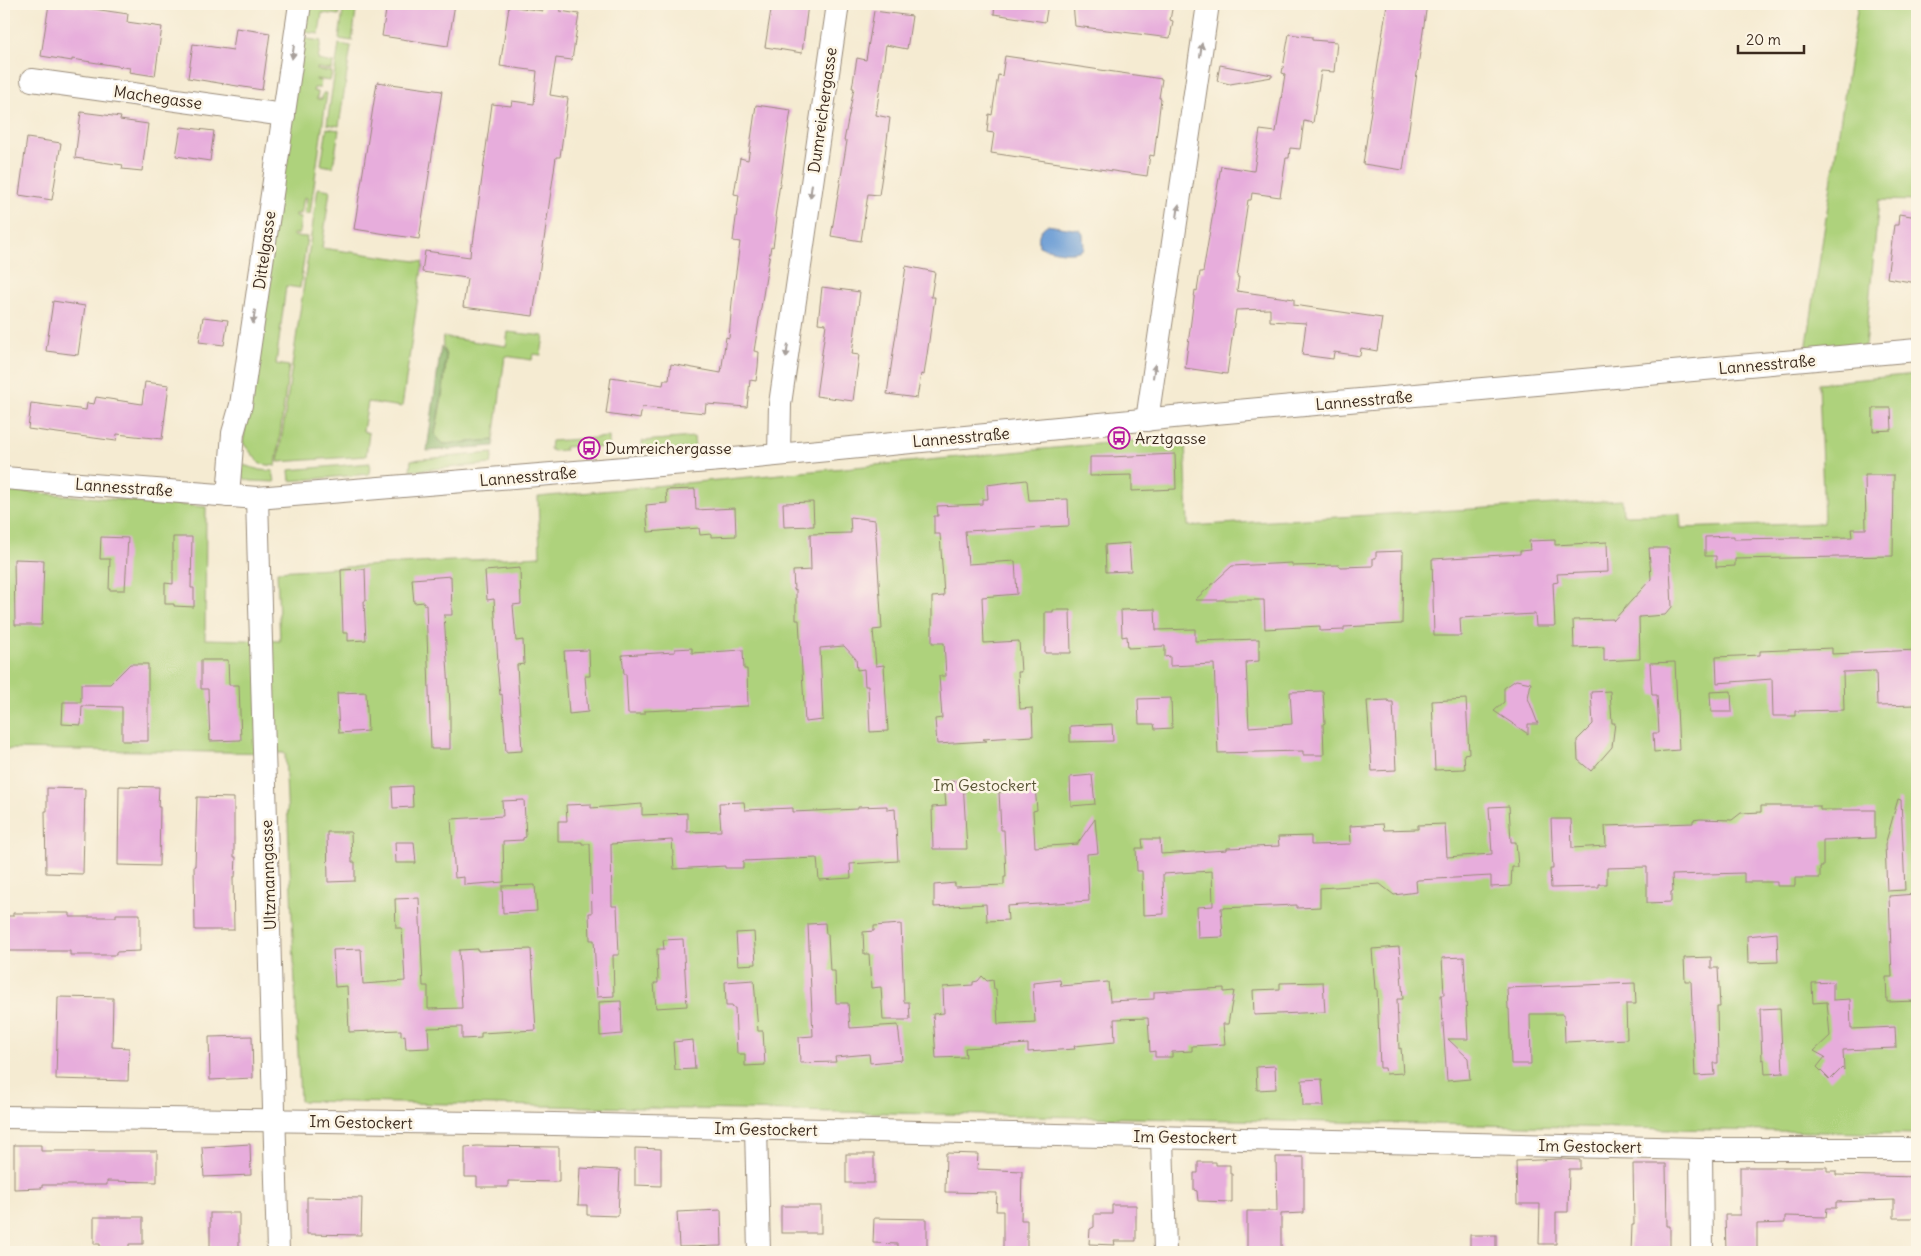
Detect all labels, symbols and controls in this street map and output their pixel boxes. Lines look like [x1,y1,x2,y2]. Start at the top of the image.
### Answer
scale bar [1738,22,1805,54]
text: 20 m [1746,30,1781,49]
one-way arrow [1197,41,1205,57]
one-way arrow [289,44,297,60]
street label: Dumreichergasse [803,46,841,174]
street label: Machegasse [112,81,204,113]
one-way arrow [806,183,814,199]
one-way arrow [1174,202,1182,218]
street label: Dittelgasse [249,209,279,291]
one-way arrow [250,309,258,325]
one-way arrow [783,344,791,360]
street label: Lannesstraße [1717,350,1817,378]
one-way arrow [1150,363,1158,379]
street label: Lannesstraße [1314,386,1414,414]
street label: Lannesstraße [911,423,1011,451]
bus stop icon: Arztgasse [1107,426,1131,450]
place label: Arztgasse [1135,428,1206,448]
bus stop icon: Dumreichergasse [577,436,601,460]
place label: Dumreichergasse [605,438,732,458]
street label: Lannesstraße [478,462,578,490]
street label: Lannesstraße [75,474,173,500]
park label: Im Gestockert [933,775,1037,795]
street label: Ultzmanngasse [256,819,280,931]
street label: Im Gestockert [309,1111,413,1133]
street label: Im Gestockert [714,1118,818,1140]
street label: Im Gestockert [1133,1126,1237,1148]
street label: Im Gestockert [1538,1135,1642,1157]

